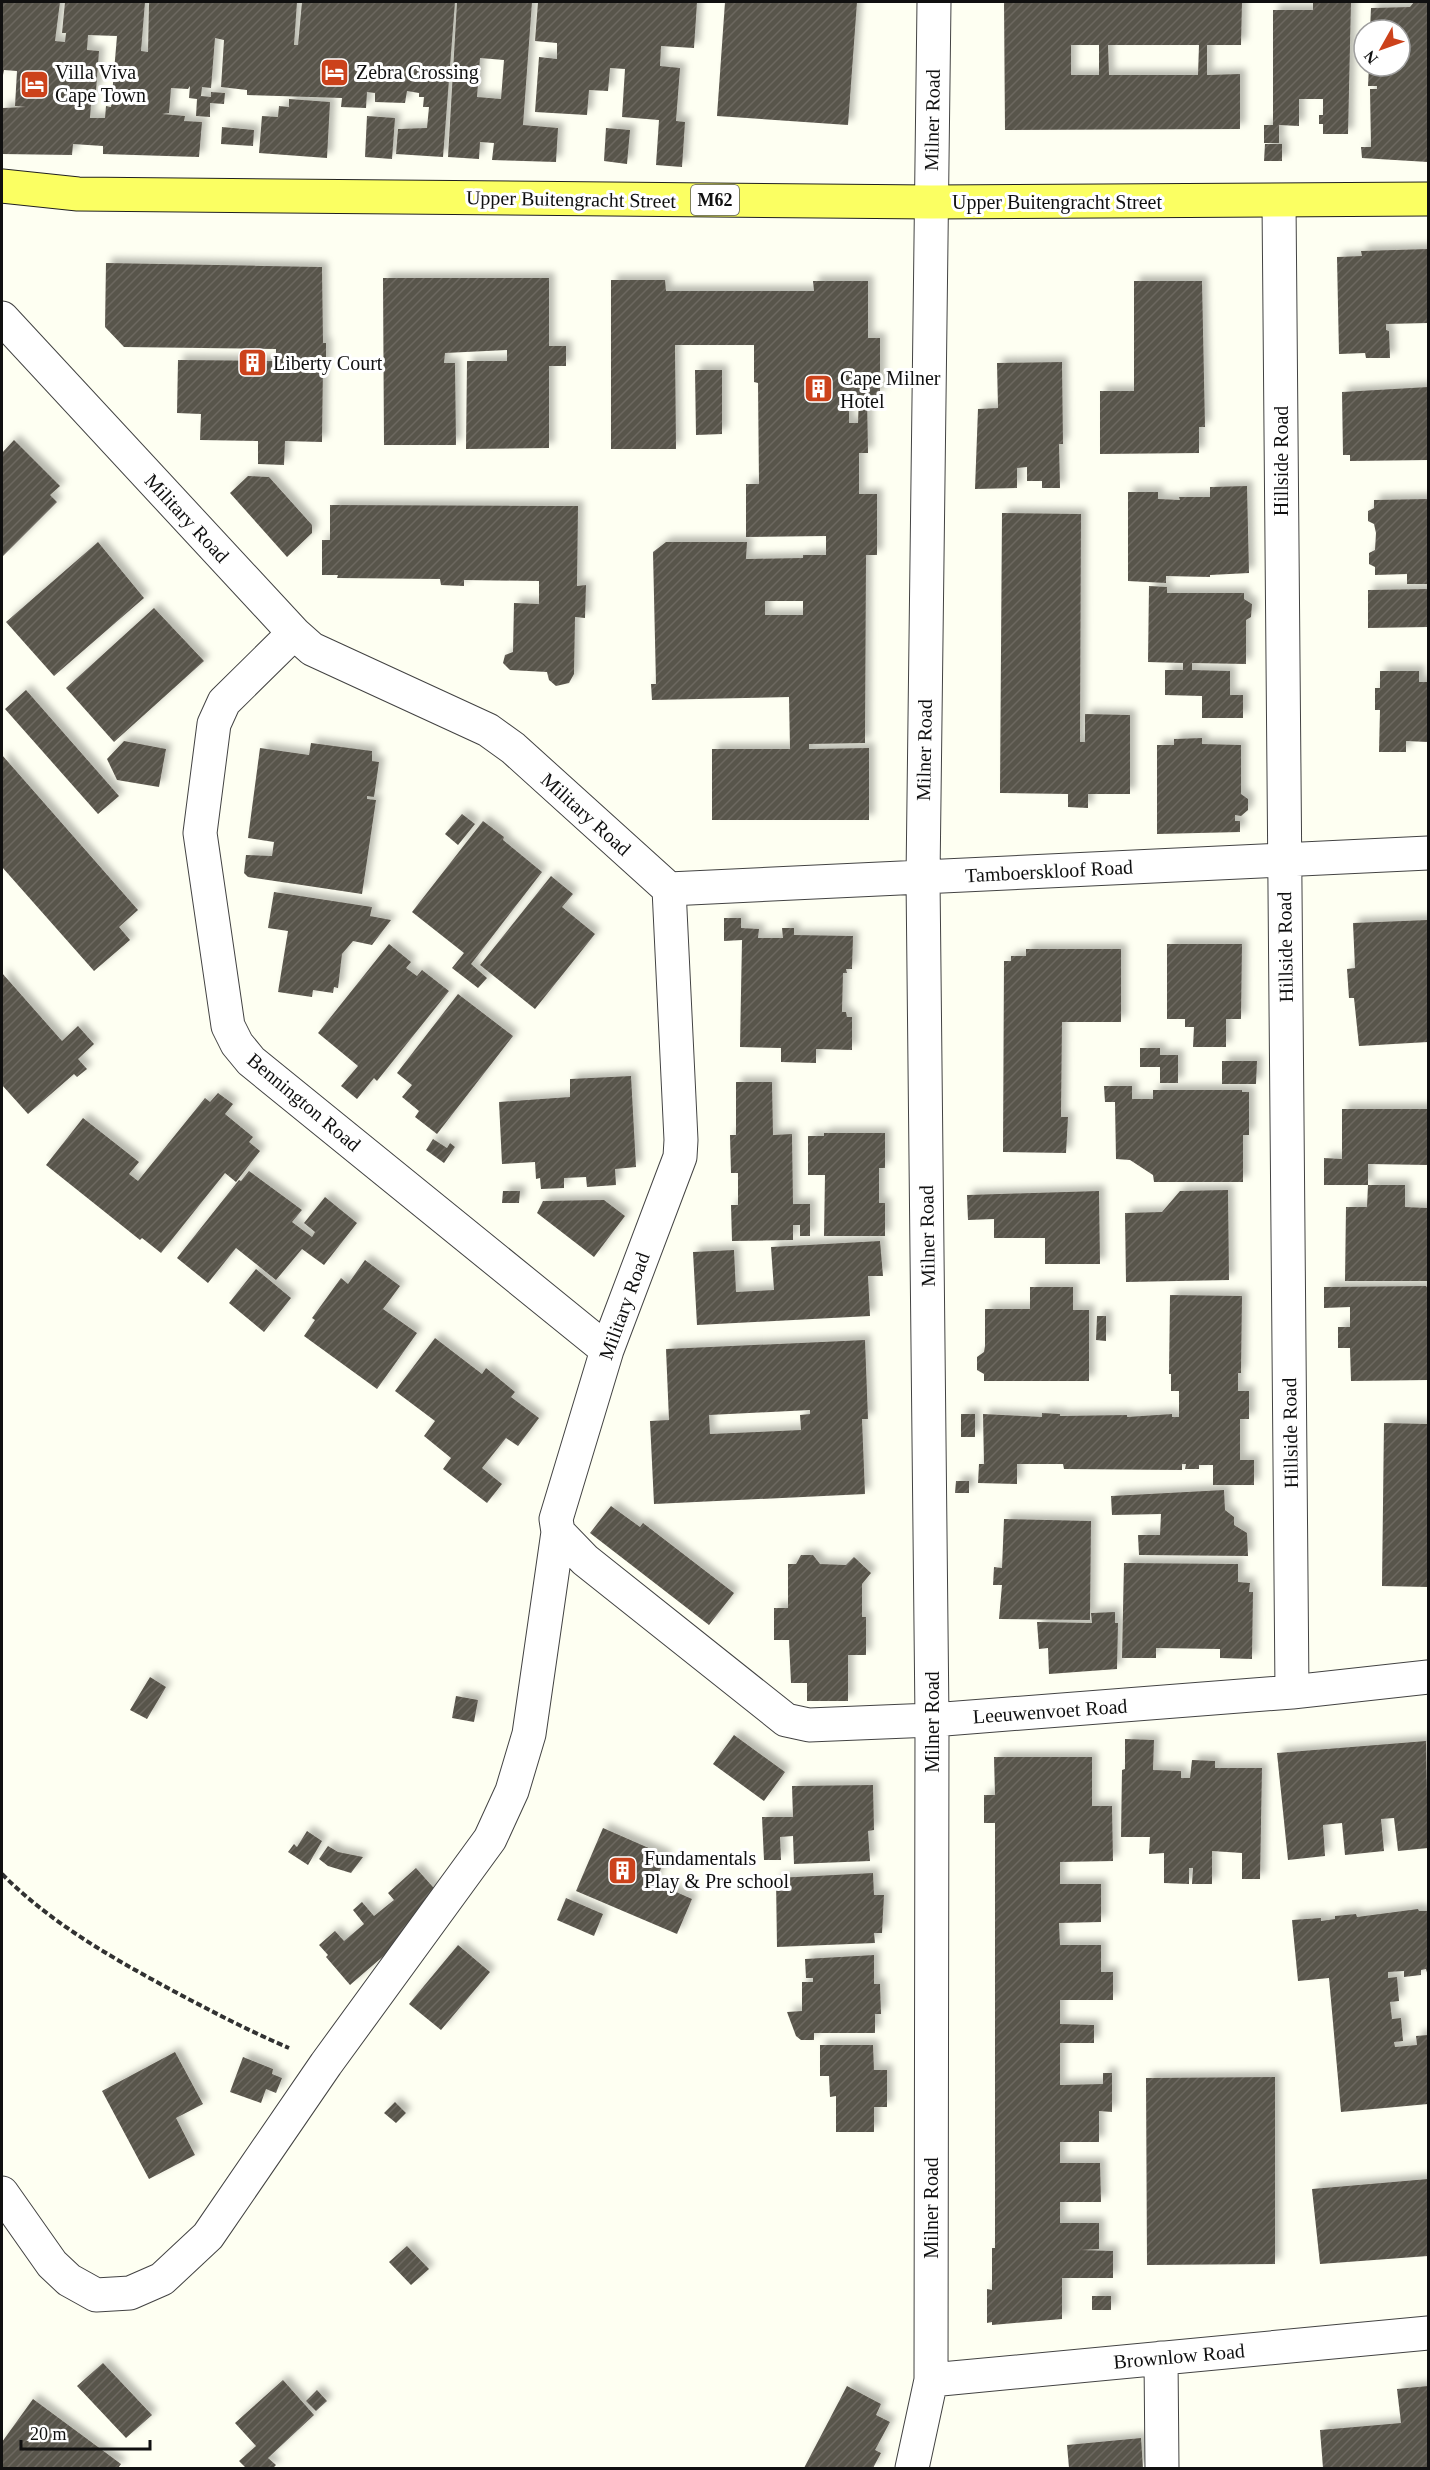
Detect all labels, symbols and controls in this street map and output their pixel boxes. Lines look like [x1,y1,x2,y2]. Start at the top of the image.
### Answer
north arrow [1352,18,1412,78]
text: N [1360,47,1381,67]
hotel icon: Zebra Crossing [319,56,351,88]
place label: Villa Viva Cape Town [55,61,146,107]
place label: Zebra Crossing [356,61,479,84]
hotel icon: Villa Viva Cape Town [18,68,50,100]
street label: Milner Road [920,69,944,171]
road number: M62 [691,185,739,215]
street label: Upper Buitengracht Street [466,186,677,213]
street label: Upper Buitengracht Street [952,191,1162,214]
building icon: Liberty Court [236,347,268,379]
place label: Liberty Court [273,352,383,375]
place label: Cape Milner Hotel [840,367,941,412]
building icon: Cape Milner Hotel [803,373,835,405]
street label: Hillside Road [1270,406,1292,516]
street label: Military Road [140,469,233,567]
street label: Milner Road [912,699,936,801]
street label: Military Road [536,768,635,861]
street label: Tamboerskloof Road [965,856,1133,886]
street label: Hillside Road [1273,892,1297,1002]
street label: Bennington Road [242,1048,365,1156]
street label: Milner Road [915,1185,939,1287]
street label: Military Road [594,1249,655,1363]
street label: Hillside Road [1278,1378,1302,1488]
street label: Milner Road [921,1671,943,1773]
street label: Leeuwenvoet Road [972,1695,1128,1727]
place label: Fundamentals Play & Pre school [644,1847,789,1893]
building icon: Fundamentals Play & Pre school [607,1854,639,1886]
street label: Milner Road [920,2157,942,2259]
street label: Brownlow Road [1112,2339,1246,2373]
scale bar [21,2413,150,2451]
text: 20 m [30,2424,67,2444]

